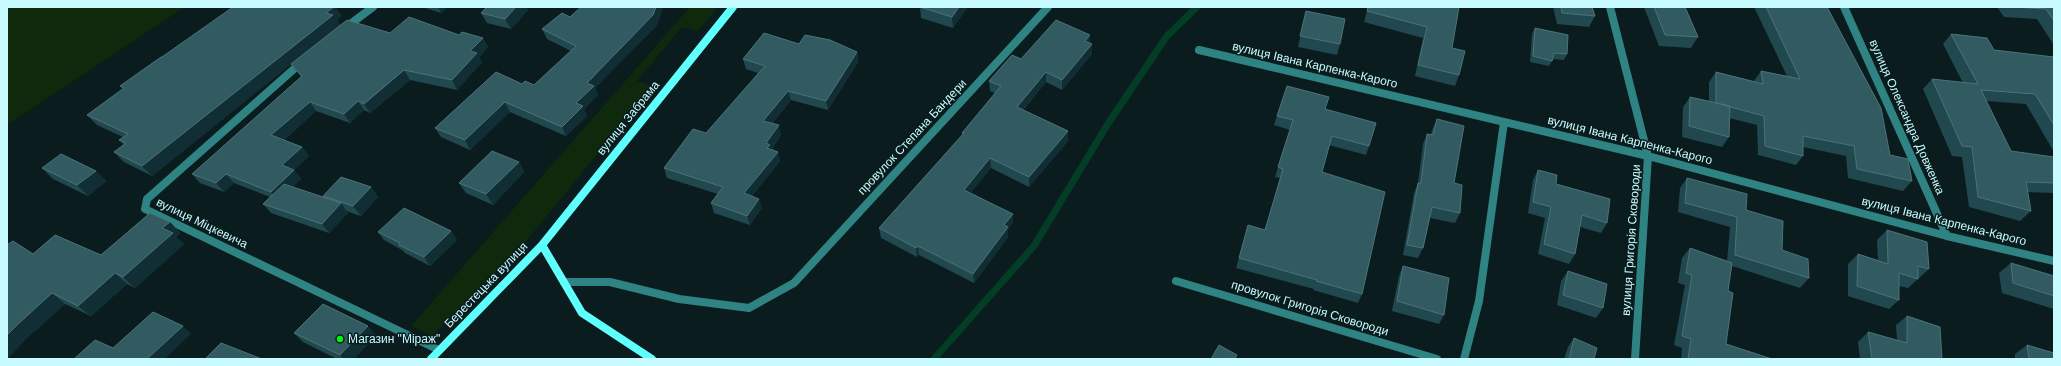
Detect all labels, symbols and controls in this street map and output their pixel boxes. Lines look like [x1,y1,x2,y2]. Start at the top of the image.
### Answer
street label: вулиця Олександра Довженка [1866,37,1948,197]
street label: вулиця Івана Карпенка-Карого [1231,39,1399,91]
street label: провулок Степана Бандери [855,76,969,198]
street label: вулиця Забрама [594,78,662,158]
street label: вулиця Івана Карпенка-Карого [1546,113,1714,167]
street label: вулиця Григорія Сковороди [1619,164,1643,316]
street label: вулиця Івана Карпенка-Карого [1860,194,2028,248]
street label: вулиця Міцкевича [154,195,250,251]
street label: Берестецька вулиця [442,239,530,331]
street label: провулок Григорія Сковороди [1230,277,1390,339]
place label: Магазин "Міраж" [348,332,440,346]
marker: Магазин "Міраж" [335,334,345,344]

